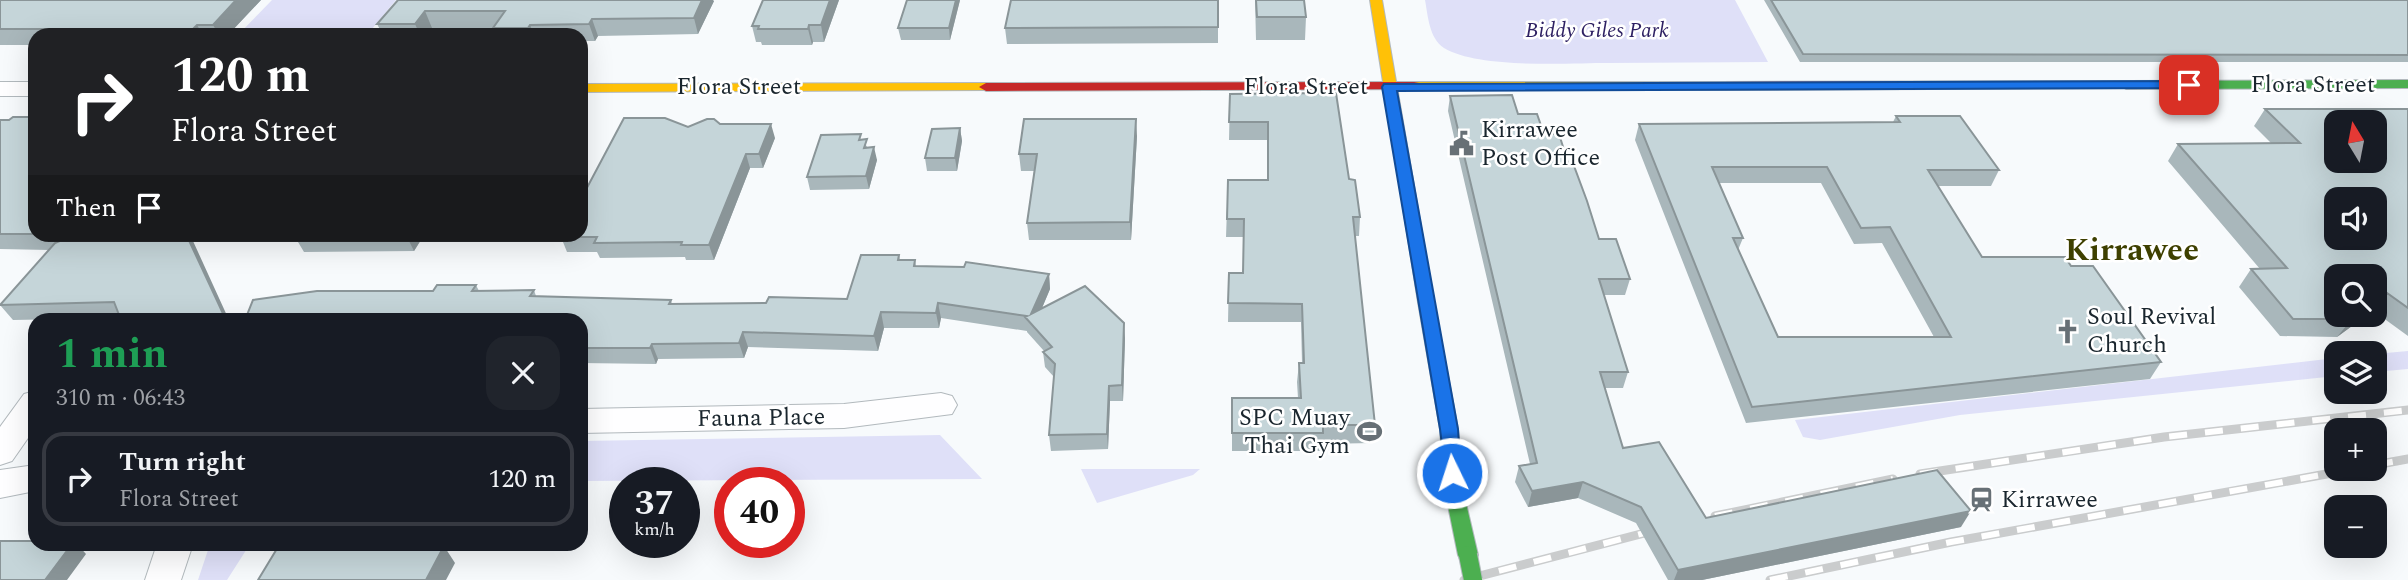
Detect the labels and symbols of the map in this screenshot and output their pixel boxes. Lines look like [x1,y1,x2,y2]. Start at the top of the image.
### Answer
park label: Biddy Giles Park [1525,15,1669,47]
pin [2159,55,2219,115]
street label: Flora Street [2251,67,2375,103]
street label: Flora Street [677,69,801,105]
street label: Flora Street [1244,69,1368,105]
north arrow [2324,110,2387,173]
place label: Kirrawee Post Office [1481,112,1600,176]
public building icon: Kirrawee Post Office [1447,130,1475,158]
district label: Kirrawee [2065,226,2199,275]
place label: Soul Revival Church [2087,299,2216,363]
church icon: Soul Revival Church [2053,317,2081,345]
street label: Fauna Place [697,399,825,437]
place label: SPC Muay Thai Gym [1239,400,1351,464]
sports icon: SPC Muay Thai Gym [1356,418,1384,446]
position arrow [1415,436,1489,510]
speed limit sign: 40 [714,467,805,558]
place label: Kirrawee [2001,482,2098,518]
station icon: Kirrawee [1967,486,1995,514]

